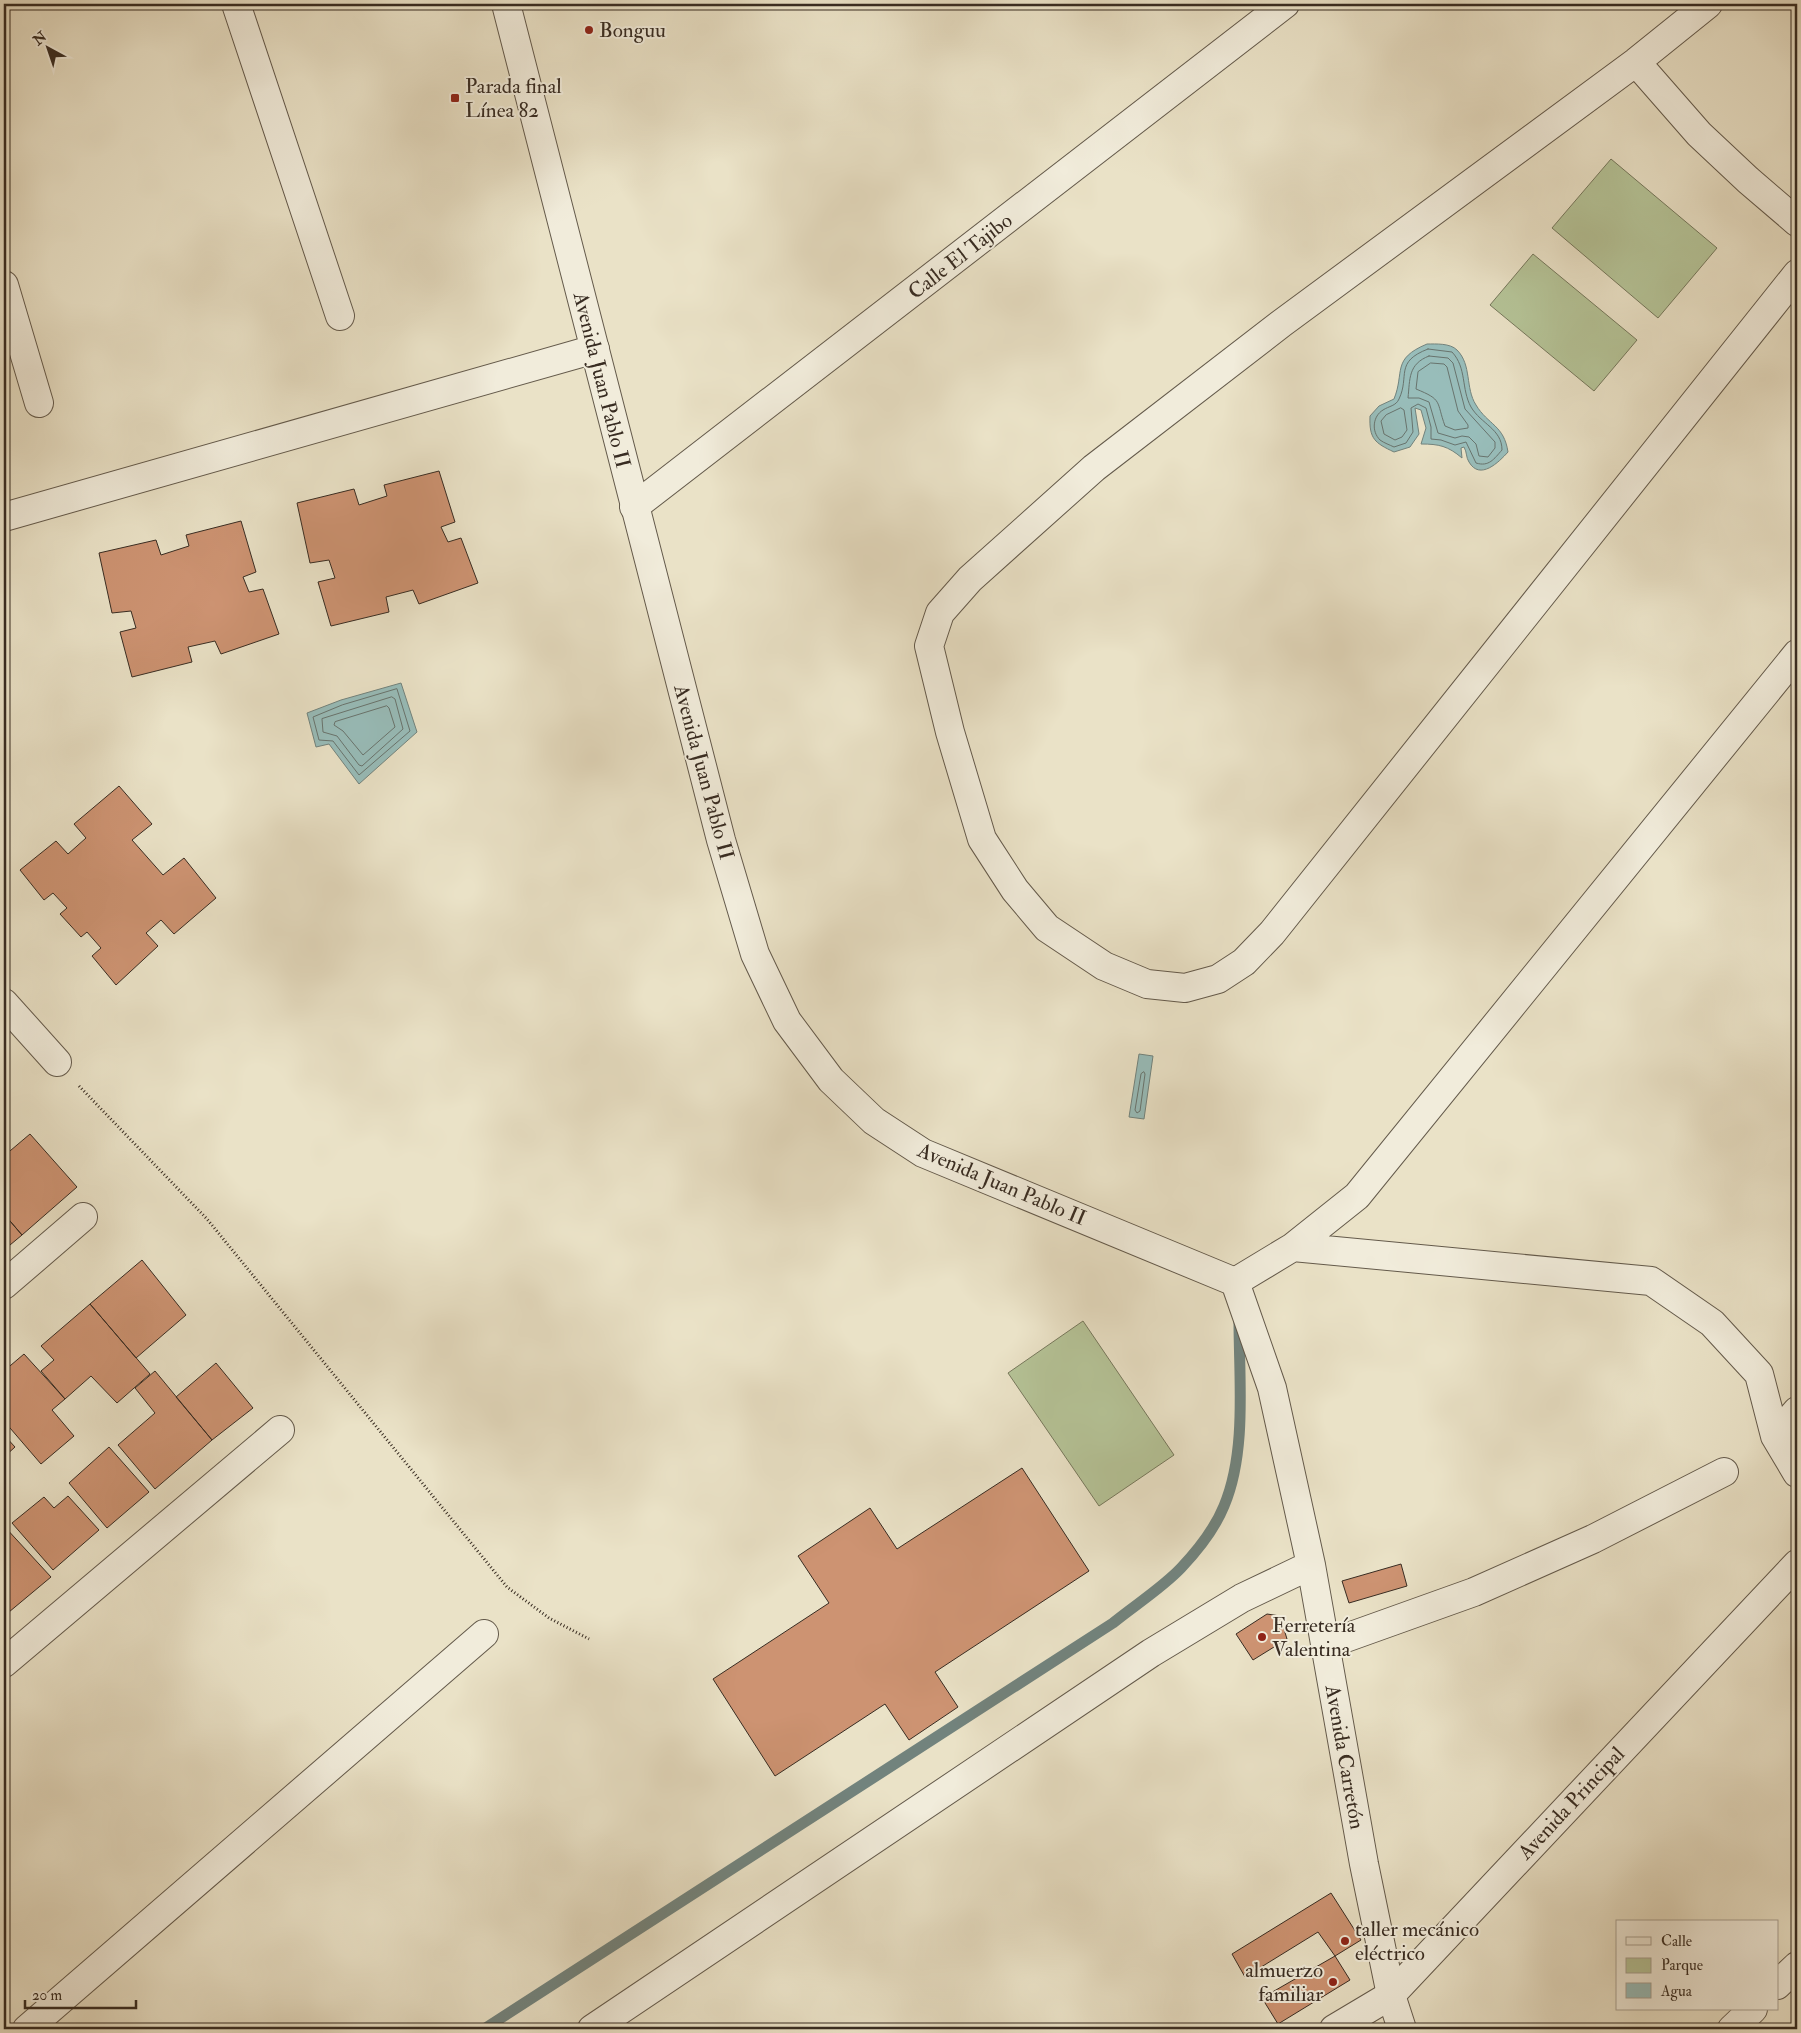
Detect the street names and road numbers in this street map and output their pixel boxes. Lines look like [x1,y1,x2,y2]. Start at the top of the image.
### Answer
street label: Calle El Tajibo [903,207,1018,306]
street label: Avenida Juan Pablo II [566,288,636,471]
street label: Avenida Juan Pablo II [667,681,740,863]
street label: Avenida Juan Pablo II [913,1136,1090,1232]
street label: Avenida Carretón [1318,1682,1371,1832]
street label: Avenida Principal [1511,1741,1631,1866]

